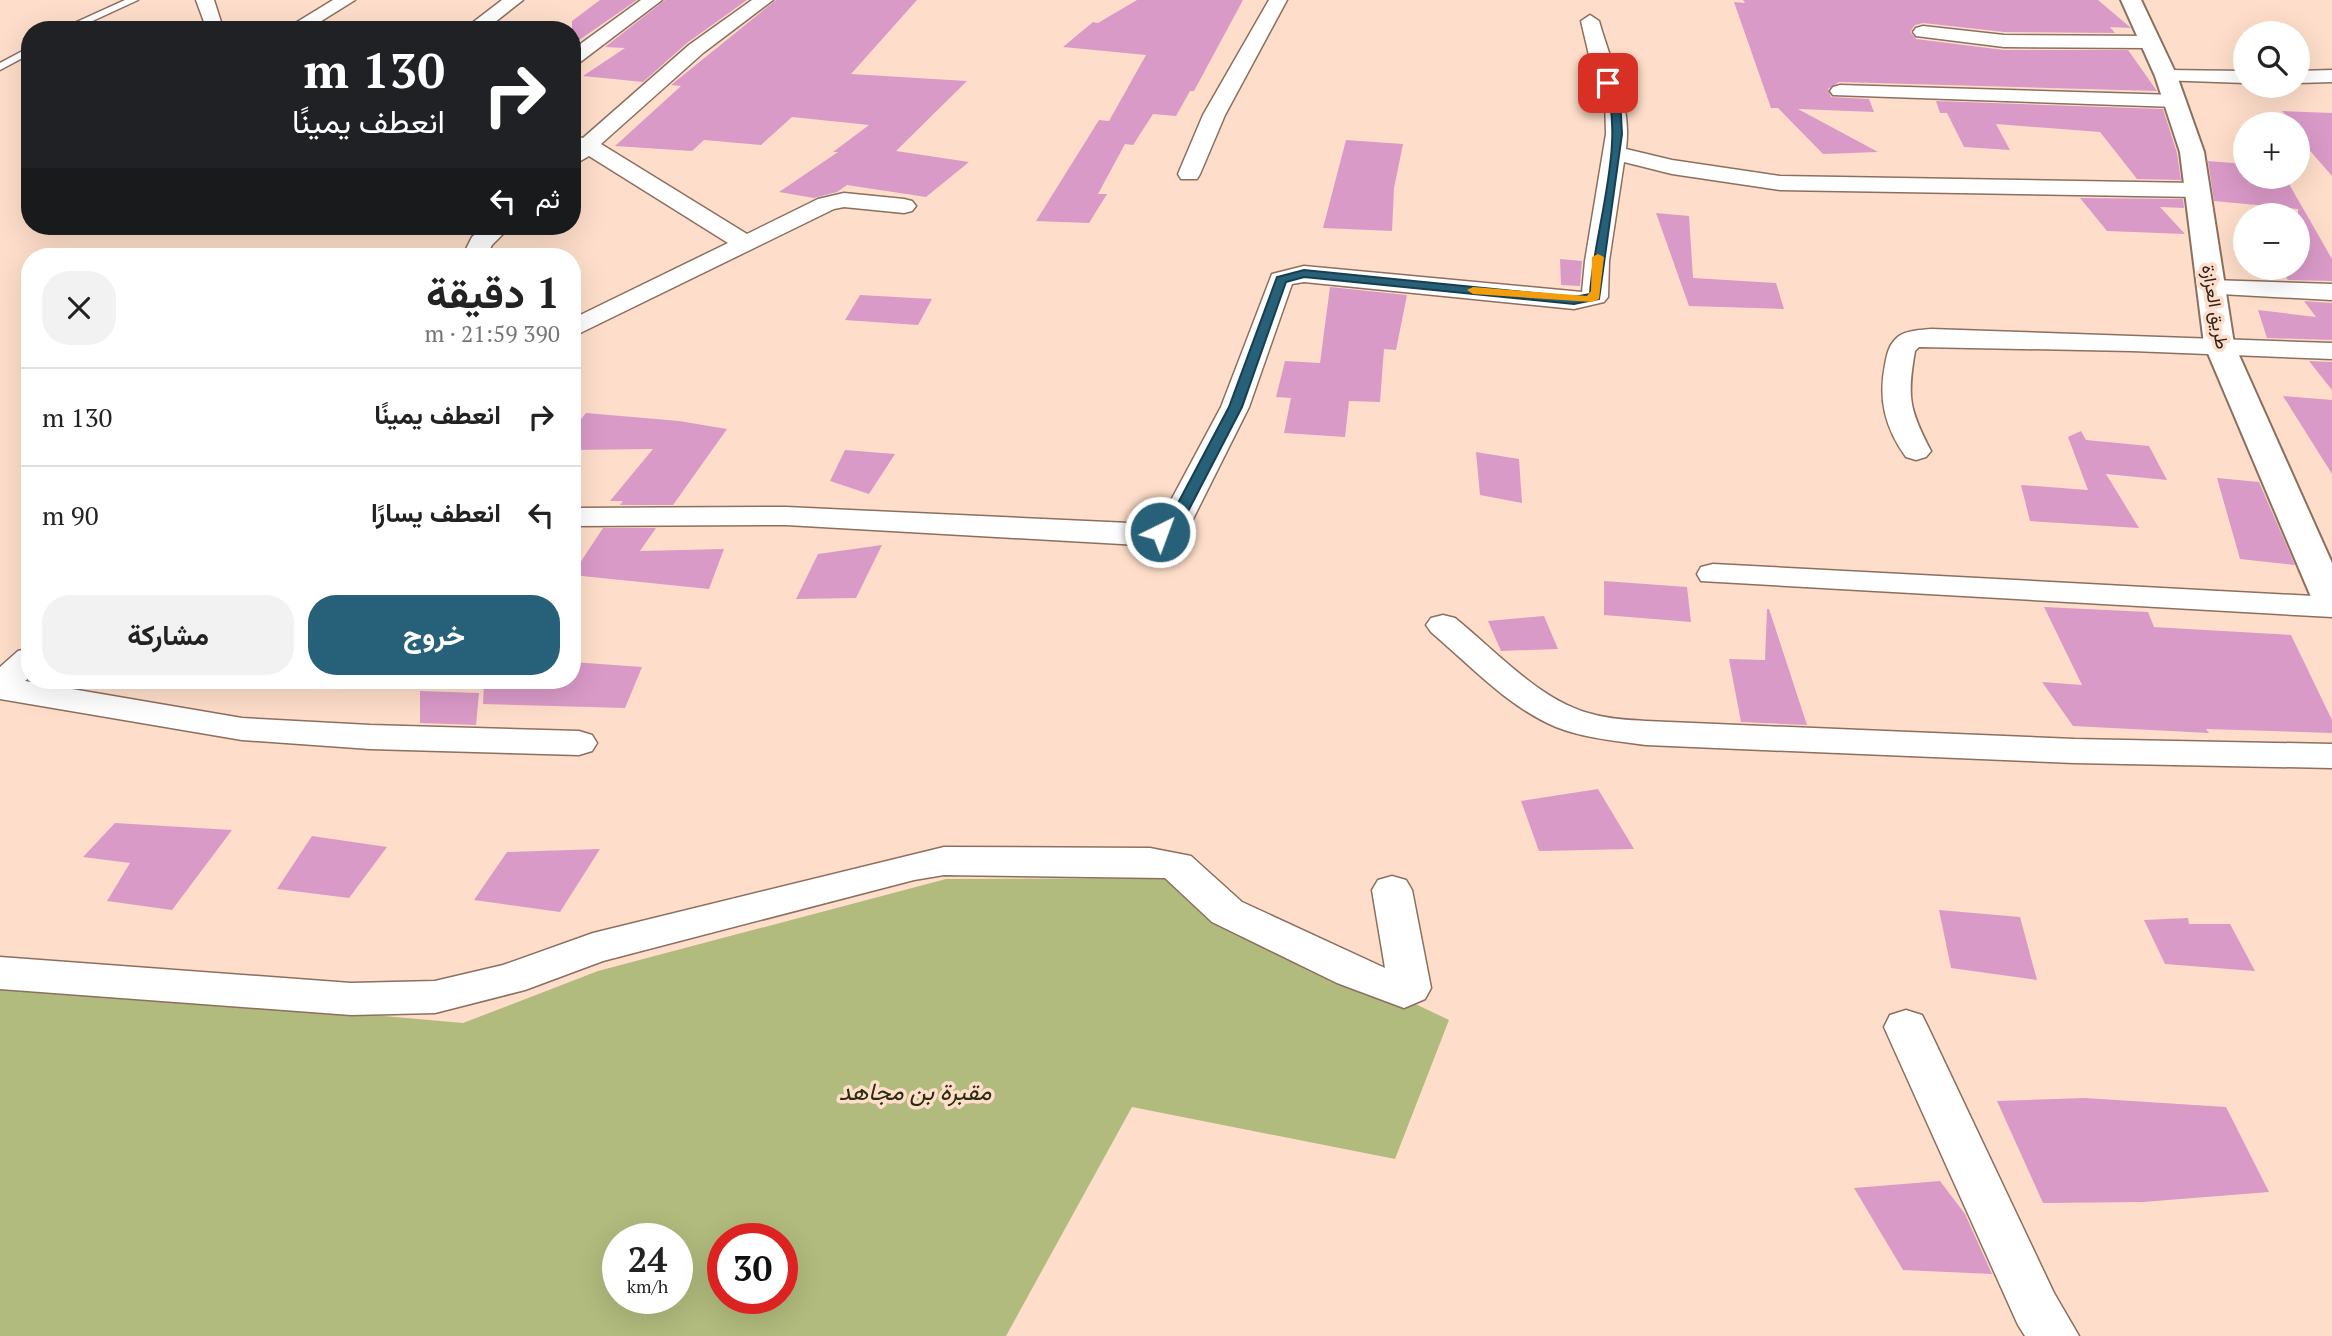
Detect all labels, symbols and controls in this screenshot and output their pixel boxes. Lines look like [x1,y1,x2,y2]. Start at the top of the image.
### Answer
map controls [2233,21,2310,280]
button: search [2233,21,2310,98]
text: 130 m [303,37,445,102]
icon: right [469,49,560,140]
pin [1578,53,1638,113]
icon: arrive [1589,64,1627,102]
text: انعطف يمينًا [292,100,445,142]
button: + [2233,112,2310,189]
text: ثم [536,181,560,215]
icon: left [484,182,522,220]
button: − [2233,203,2310,280]
street label: طريق العزازة [2197,263,2235,351]
text: 1 دقيقة [426,264,560,320]
button: close [42,271,116,345]
text: 390 m · 21:59 [425,318,560,349]
text: انعطف يمينًا [374,397,501,431]
icon: right [522,398,560,436]
text: 130 m [42,400,112,434]
text: انعطف يسارًا [371,495,501,529]
position arrow [1123,495,1197,569]
icon: left [522,496,560,534]
text: 90 m [42,498,99,532]
button: مشاركة [42,595,294,675]
button: خروج [308,595,560,675]
park label: مقبرة بن مجاهد [839,1075,991,1107]
speed limit sign: 30 [707,1223,798,1314]
text: 24 [628,1236,667,1282]
text: km/h [627,1274,668,1298]

